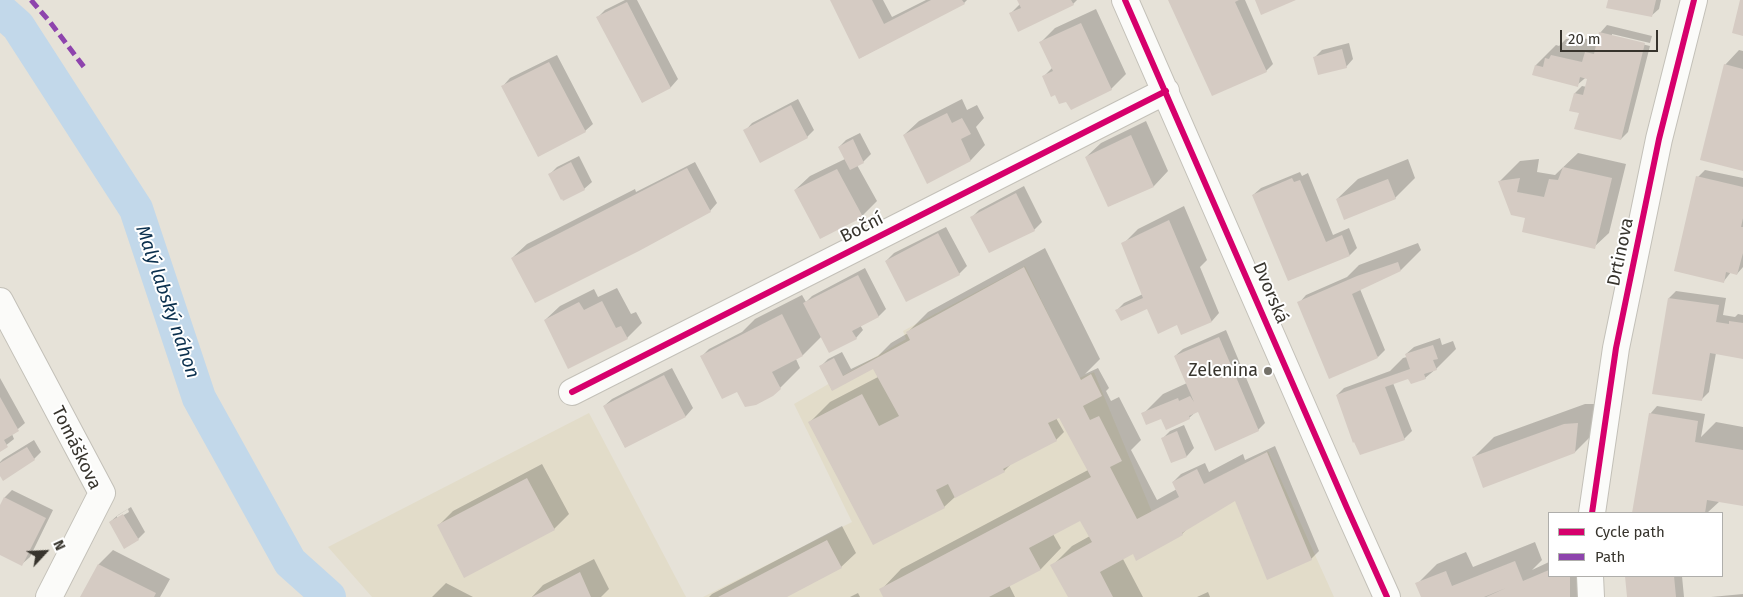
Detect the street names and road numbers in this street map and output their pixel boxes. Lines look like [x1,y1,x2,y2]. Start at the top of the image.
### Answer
street label: Boční [837,208,887,248]
street label: Drtinova [1603,216,1639,288]
street label: Dvorská [1247,259,1293,327]
street label: Tomáškova [47,403,105,493]

